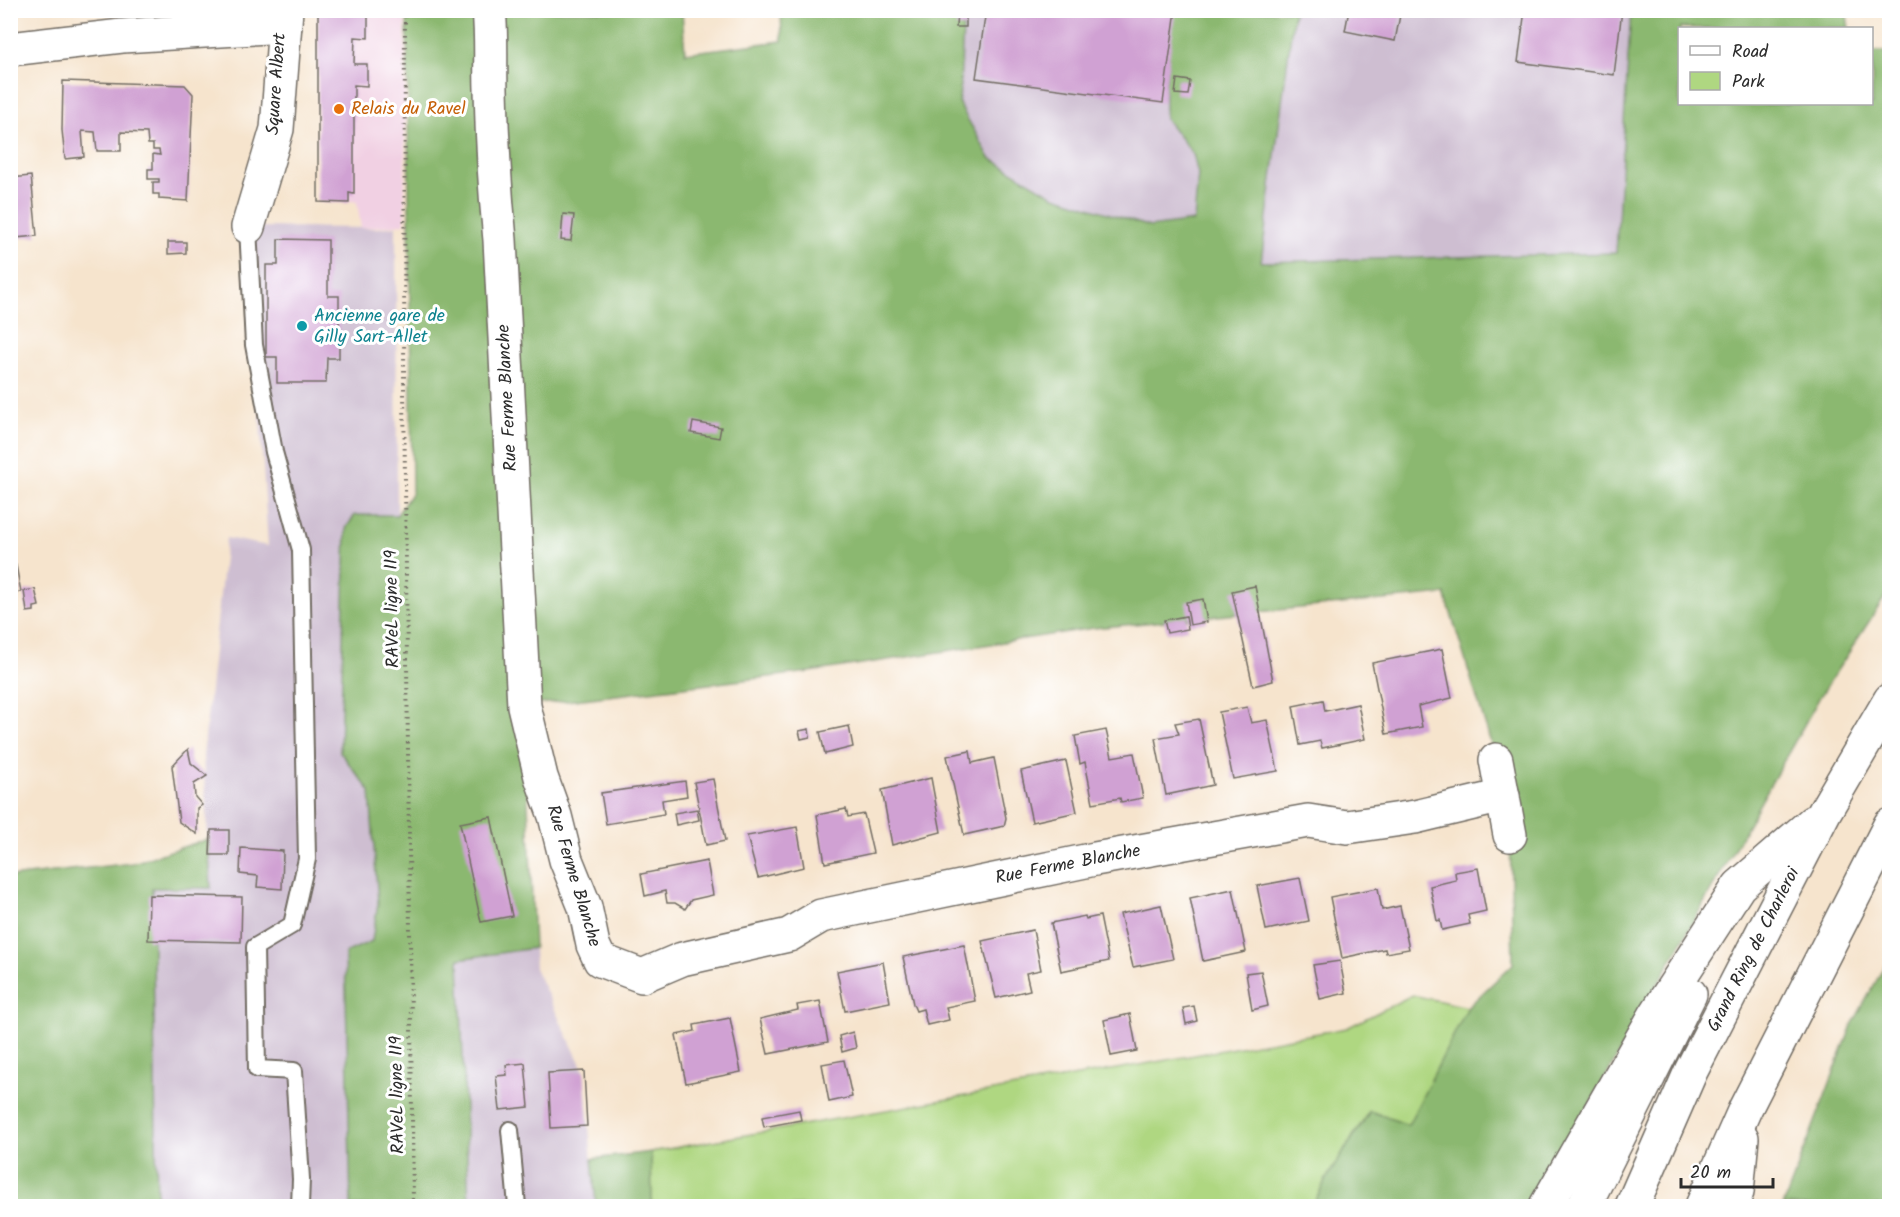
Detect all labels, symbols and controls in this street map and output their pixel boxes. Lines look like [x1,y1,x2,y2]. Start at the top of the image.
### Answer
legend [1678,27,1873,105]
street label: Square Albert [259,31,295,136]
text: Road [1732,38,1769,67]
text: Park [1732,68,1765,97]
place label: Relais du Ravel [351,95,466,124]
marker: Relais du Ravel [332,102,346,116]
place label: Ancienne gare de Gilly Sart-Allet [314,302,445,352]
marker: Ancienne gare de Gilly Sart-Allet [295,319,309,333]
street label: Rue Ferme Blanche [490,324,526,472]
street label: RAVeL ligne 119 [377,549,409,668]
street label: Rue Ferme Blanche [538,801,608,951]
street label: Rue Ferme Blanche [993,837,1143,893]
street label: Grand Ring de Charleroi [1700,862,1808,1037]
street label: RAVeL ligne 119 [382,1035,414,1154]
scale bar [1681,1151,1772,1189]
text: 20 m [1690,1159,1731,1188]

